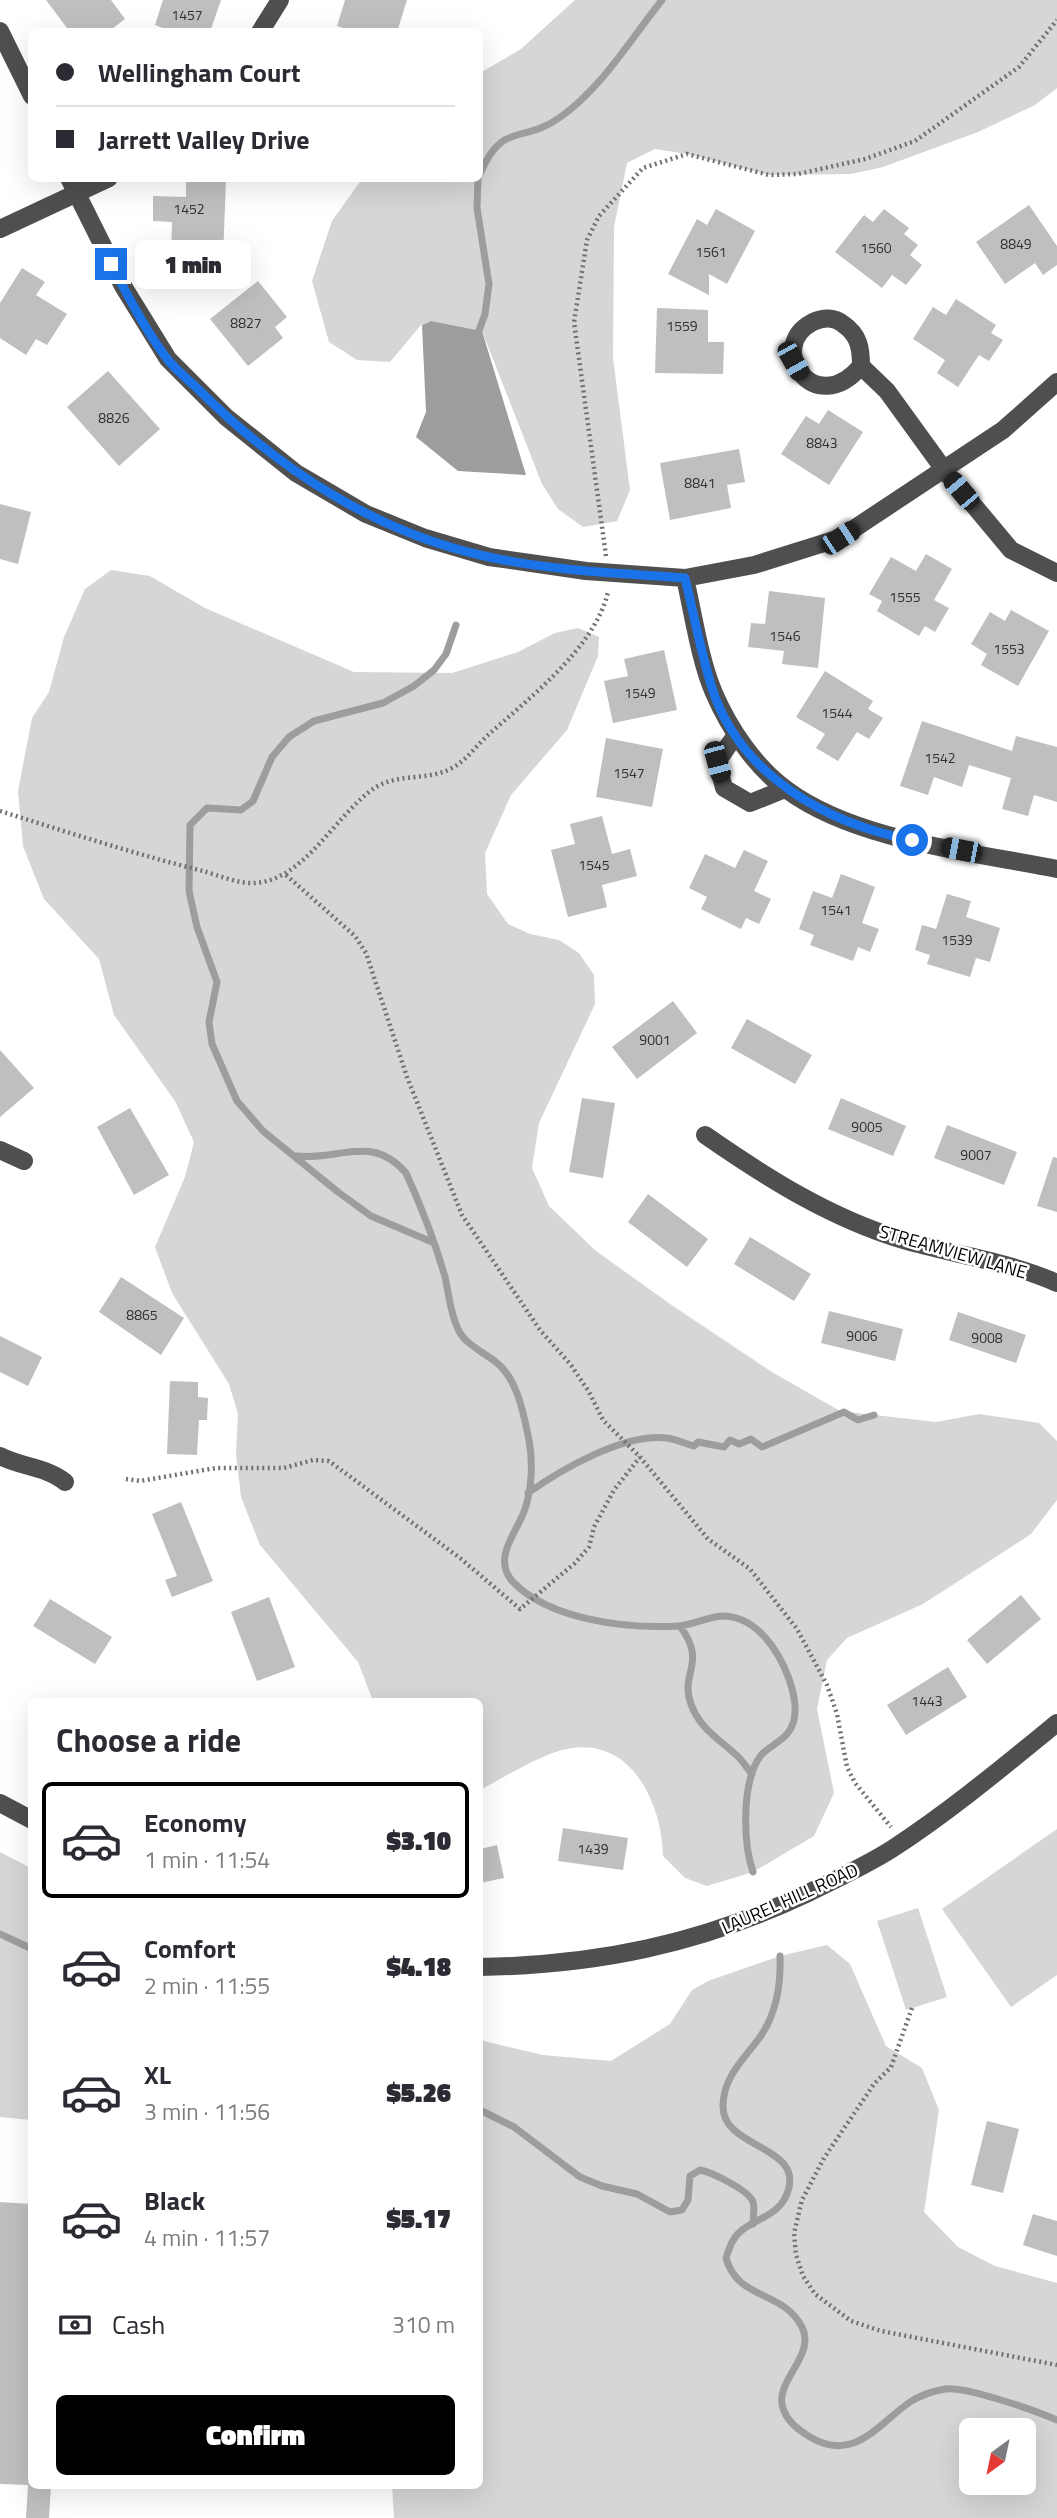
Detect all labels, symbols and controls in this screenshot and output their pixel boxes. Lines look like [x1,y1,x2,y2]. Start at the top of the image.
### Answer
house number: 1457 [171,4,203,25]
text: Wellingham Court [98,53,300,92]
text: Jarrett Valley Drive [98,120,310,159]
house number: 1452 [173,198,205,219]
house number: 8849 [1000,233,1032,254]
house number: 1560 [860,237,892,258]
callout: 1 min [136,240,251,288]
house number: 1561 [695,241,727,262]
text: 1 min [164,247,222,282]
route end [95,248,127,280]
house number: 8827 [230,312,262,333]
house number: 1559 [666,315,698,336]
car [774,338,813,384]
house number: 8826 [98,407,130,428]
house number: 8843 [806,432,838,453]
car [940,468,983,514]
house number: 8841 [684,472,716,493]
car [817,518,864,558]
house number: 1555 [889,586,921,607]
house number: 1546 [769,625,801,646]
house number: 1553 [993,638,1025,659]
house number: 1549 [624,682,656,703]
house number: 1544 [821,702,853,723]
car [702,739,733,785]
house number: 1542 [924,747,956,768]
house number: 1547 [613,762,645,783]
route start [896,824,928,856]
car [939,836,984,864]
house number: 1545 [578,854,610,875]
house number: 1541 [820,899,852,920]
house number: 1539 [941,929,973,950]
house number: 9001 [639,1029,671,1050]
house number: 9005 [851,1116,883,1137]
house number: 9007 [960,1144,992,1165]
street label: STREAMVIEW LANE [876,1218,1030,1286]
house number: 8865 [126,1304,158,1325]
house number: 9006 [846,1325,878,1346]
house number: 9008 [971,1327,1003,1348]
house number: 1443 [911,1690,943,1711]
text: Choose a ride [56,1716,241,1764]
text: Economy [144,1803,246,1842]
icon: car [60,1809,123,1872]
text: $3.10 [386,1821,451,1860]
house number: 1439 [577,1838,609,1859]
text: 1 min · 11:54 [144,1842,270,1877]
street label: LAUREL HILL ROAD [717,1856,863,1941]
text: Comfort [144,1929,236,1968]
icon: car [60,1935,123,1998]
text: $4.18 [386,1947,451,1986]
text: 2 min · 11:55 [144,1968,270,2003]
text: XL [144,2055,171,2094]
icon: car [60,2061,123,2124]
text: $5.26 [386,2073,451,2112]
text: 3 min · 11:56 [144,2094,270,2129]
text: Black [144,2181,205,2220]
icon: car [60,2187,123,2250]
text: $5.17 [386,2199,451,2238]
text: 4 min · 11:57 [144,2220,270,2255]
text: Cash [112,2305,165,2344]
icon: cash [56,2306,94,2344]
text: 310 m [392,2307,455,2342]
button: Confirm [56,2395,455,2475]
north arrow [959,2418,1036,2496]
map controls [959,2418,1036,2495]

